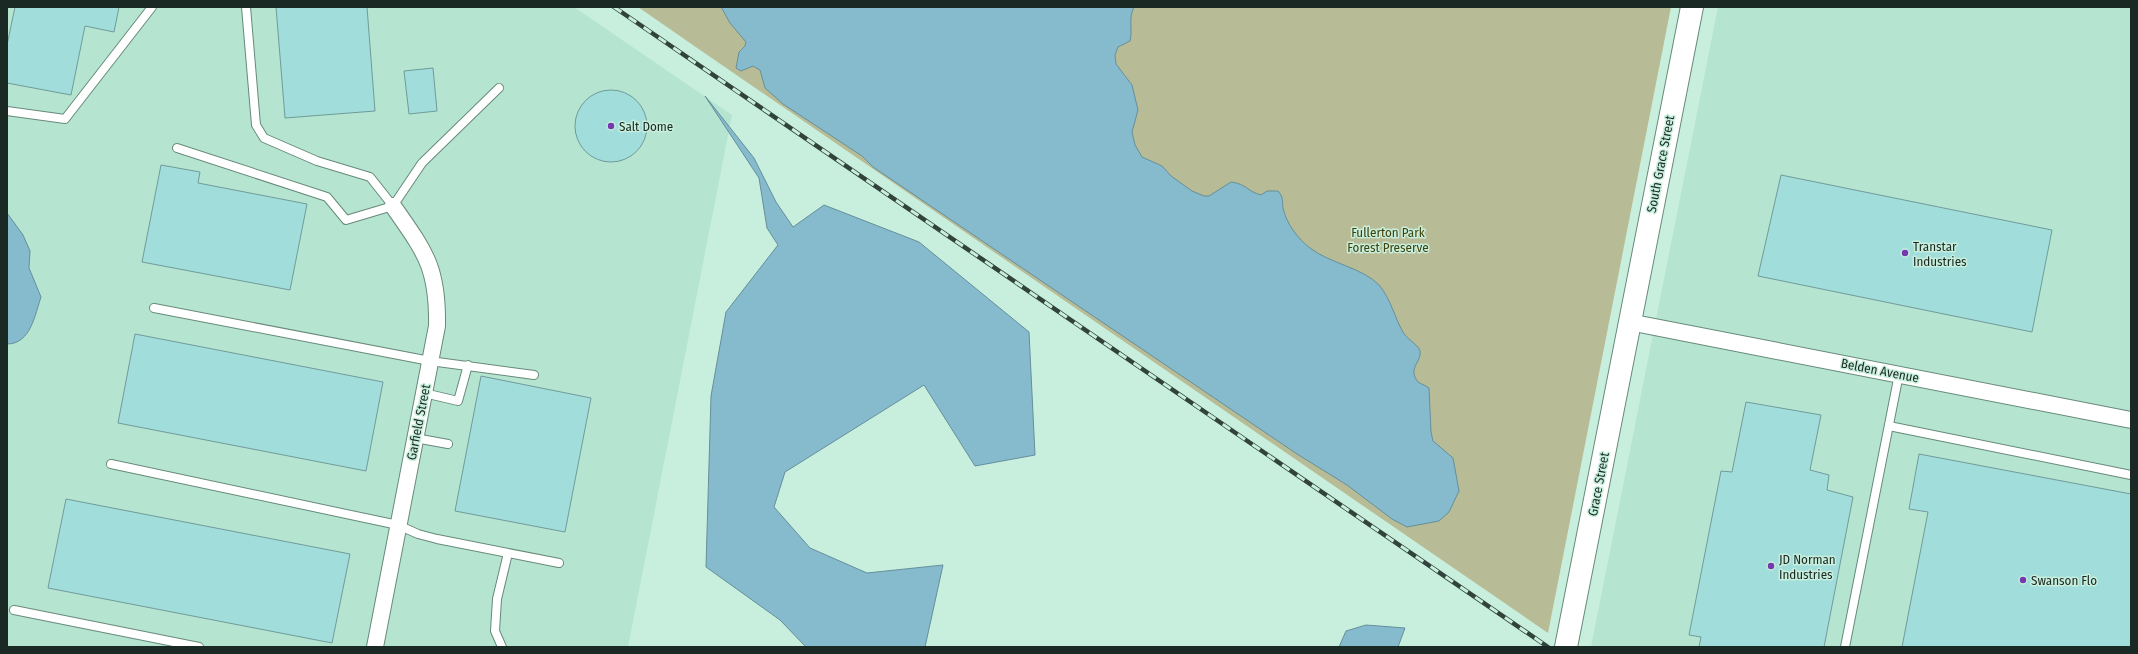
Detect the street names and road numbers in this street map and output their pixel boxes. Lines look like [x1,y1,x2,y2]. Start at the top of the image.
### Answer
street label: South Grace Street [1644,113,1677,214]
street label: Belden Avenue [1840,356,1920,385]
street label: Garfield Street [404,382,433,461]
street label: Grace Street [1585,450,1612,517]

